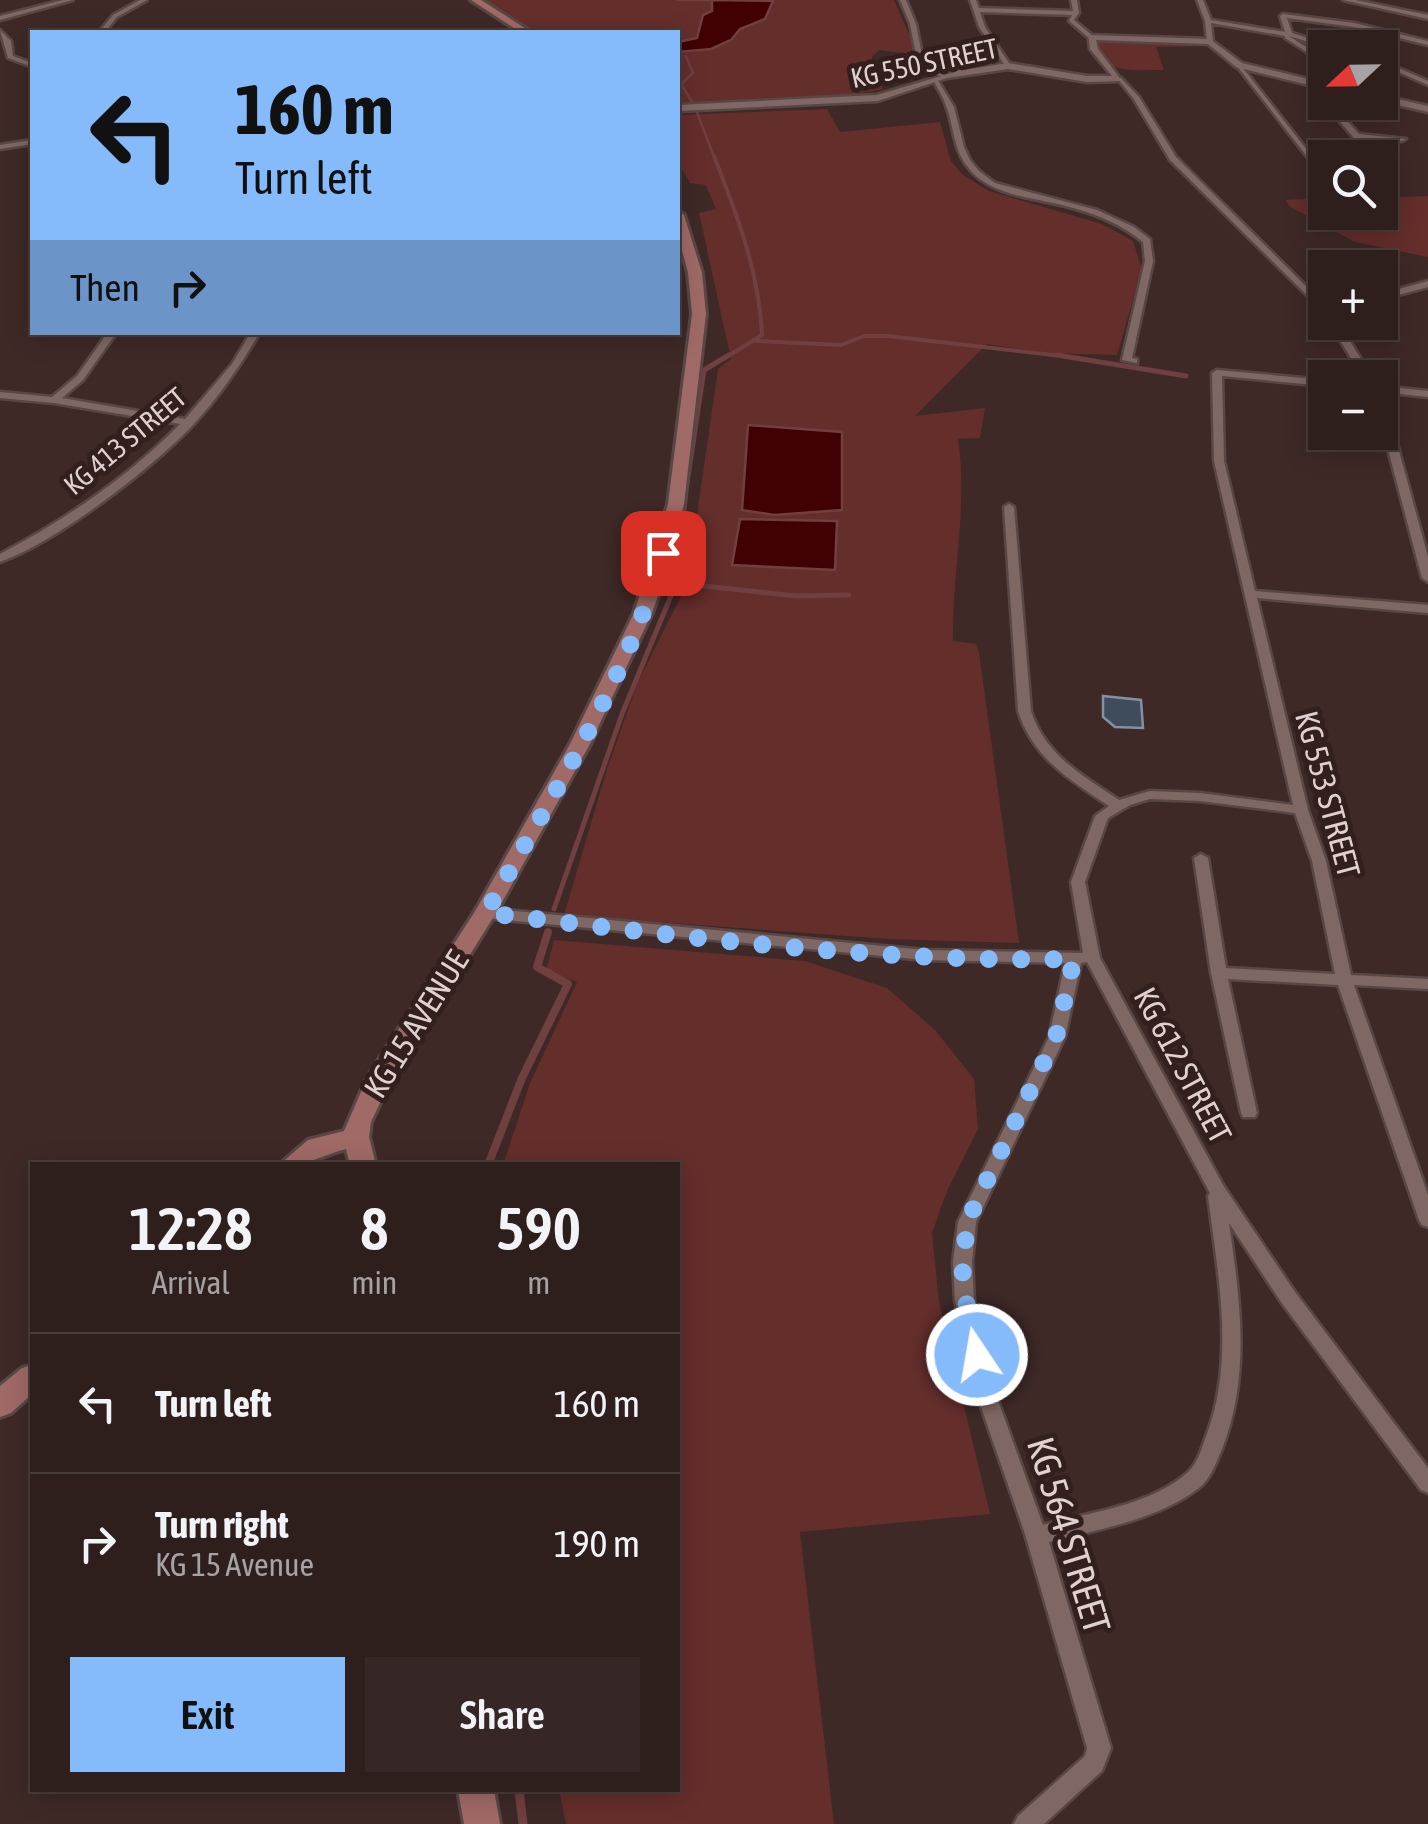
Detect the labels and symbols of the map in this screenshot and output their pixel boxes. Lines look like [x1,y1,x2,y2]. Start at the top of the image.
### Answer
north arrow [1308,30,1398,120]
street label: KG 550 STREET [848,32,1000,94]
street label: KG 413 STREET [58,381,192,501]
pin [621,511,706,596]
street label: KG 553 STREET [1288,707,1368,881]
street label: KG 15 AVENUE [356,943,476,1104]
street label: KG 612 STREET [1127,981,1239,1149]
position arrow [925,1303,1029,1407]
street label: KG 564 STREET [1019,1432,1119,1638]

